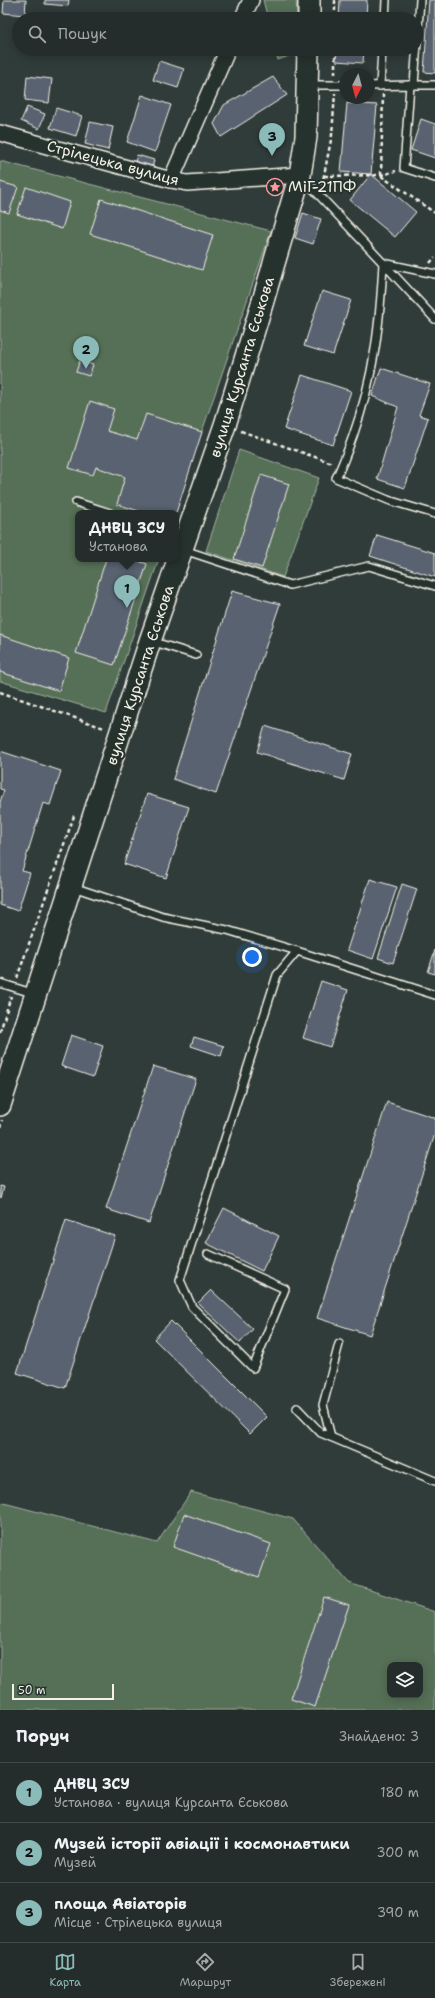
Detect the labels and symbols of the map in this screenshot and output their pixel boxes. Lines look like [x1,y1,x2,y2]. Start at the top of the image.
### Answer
north arrow [339,68,375,104]
pin: 3 [259,123,285,156]
street label: Стрілецька вулиця [45,136,181,190]
place icon: МіГ-21ПФ [265,177,285,197]
place label: МіГ-21ПФ [288,177,356,197]
street label: вулиця Курсанта Єськова [205,273,279,460]
pin: 2 [73,336,99,369]
pin: 1 [114,575,140,608]
street label: вулиця Курсанта Єськова [101,582,179,768]
your location [242,947,262,967]
scale bar [12,1682,114,1701]

